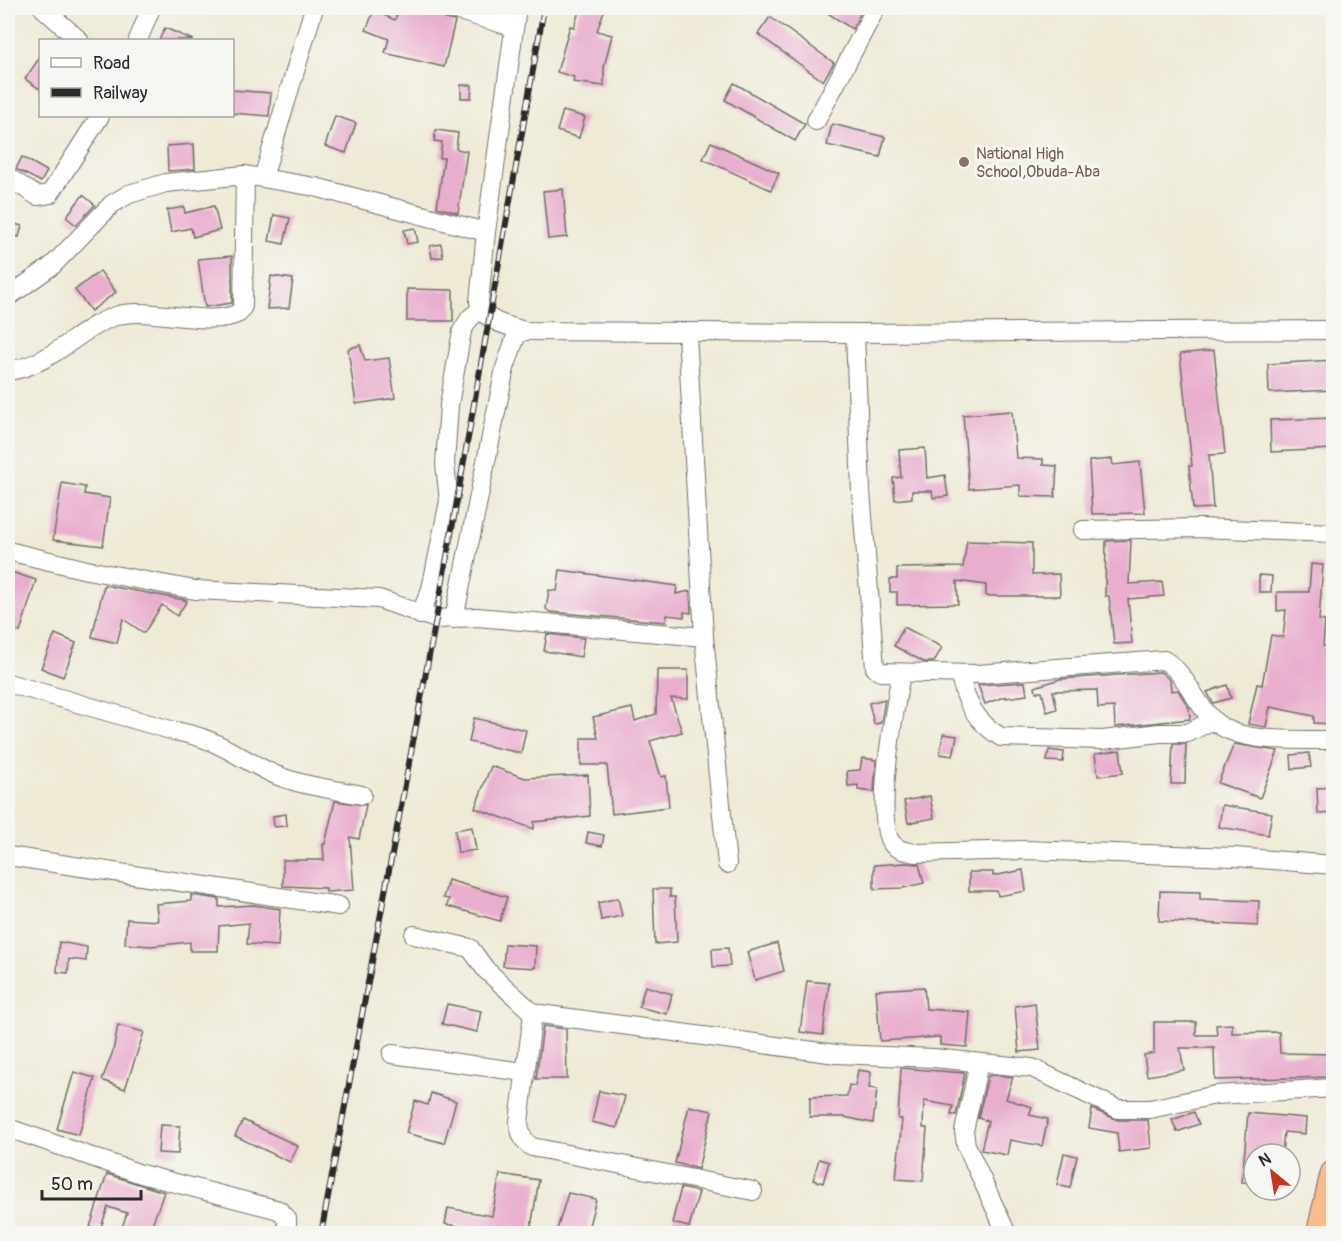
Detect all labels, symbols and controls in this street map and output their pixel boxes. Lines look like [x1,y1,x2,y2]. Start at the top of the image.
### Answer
legend [39,39,234,117]
text: Road [93,52,130,75]
text: Railway [93,82,148,105]
place label: National High School,Obuda-Aba [976,144,1100,182]
marker: National High School,Obuda-Aba [957,155,971,169]
north arrow [1242,1142,1302,1202]
text: N [1255,1148,1275,1171]
scale bar [42,1163,141,1201]
text: 50 m [51,1173,93,1196]

